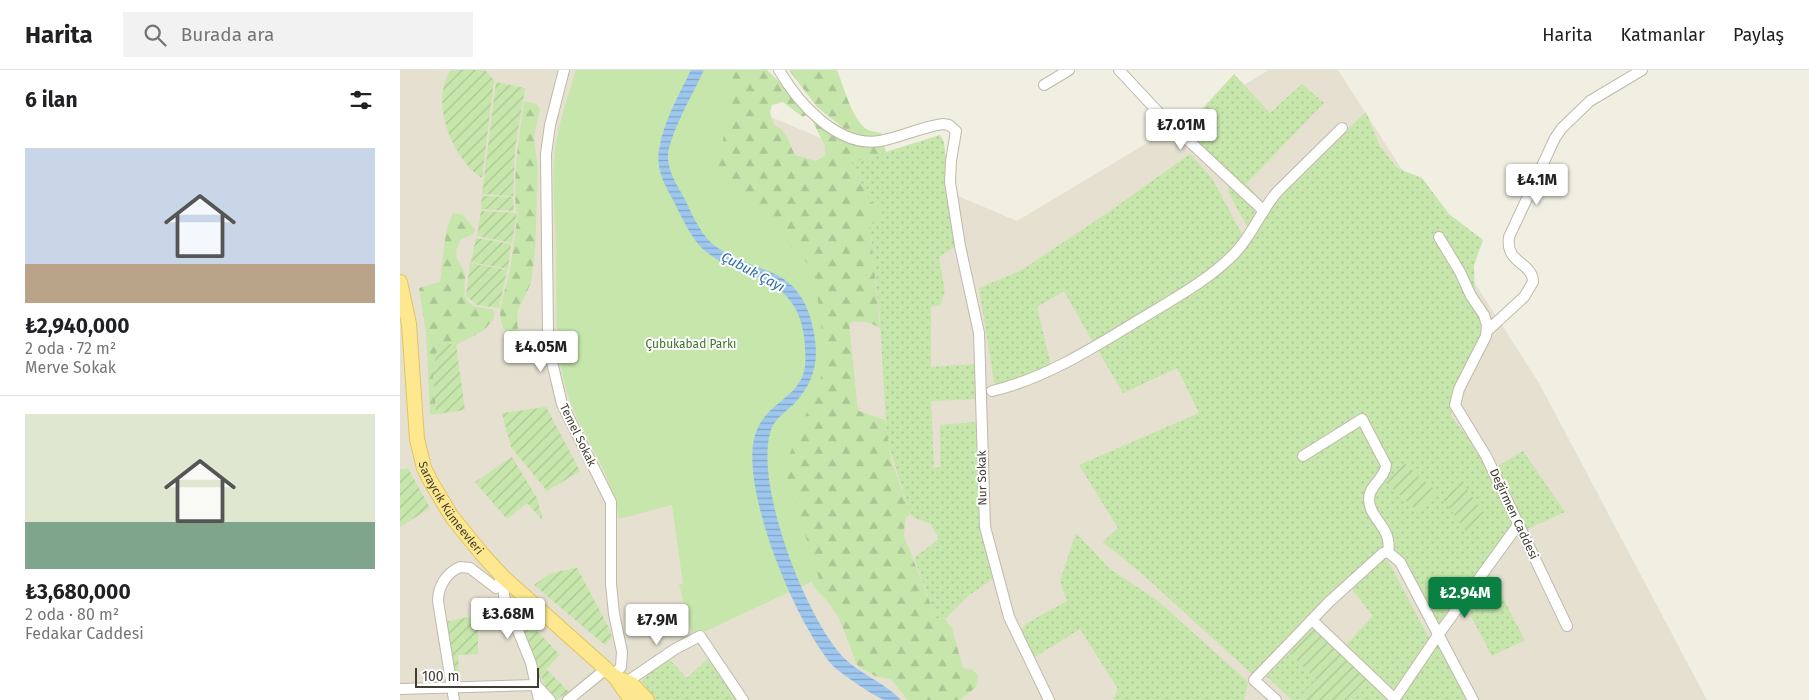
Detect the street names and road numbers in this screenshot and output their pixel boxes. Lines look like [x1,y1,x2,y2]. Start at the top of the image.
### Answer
street label: Temel Sokak [557,401,600,469]
street label: Nur Sokak [975,449,989,506]
street label: Saraycık Kümeevleri [416,460,486,557]
street label: Değirmen Caddesi [1487,466,1541,562]

